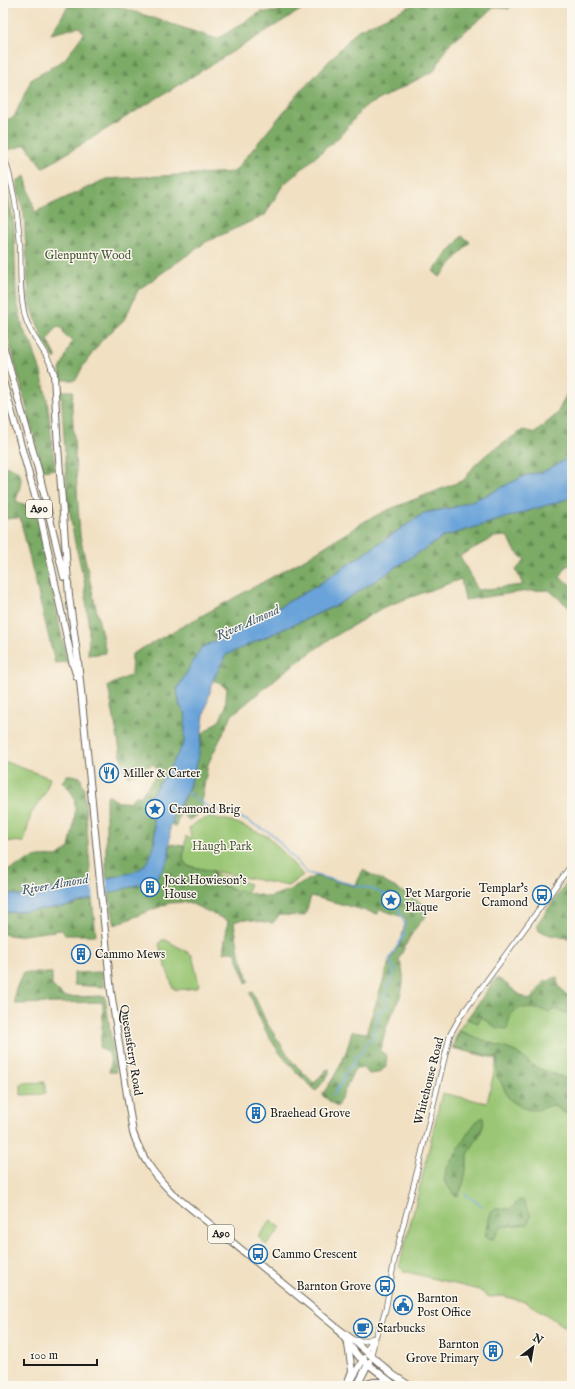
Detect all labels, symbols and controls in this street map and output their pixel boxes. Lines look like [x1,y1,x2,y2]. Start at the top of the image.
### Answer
park label: Glenpunty Wood [45,248,132,264]
road number: A90 [26,500,52,518]
water label: River Almond [214,601,283,645]
restaurant icon: Miller & Carter [98,762,120,784]
place label: Miller & Carter [123,766,201,781]
place icon: Cramond Brig [144,798,166,820]
place label: Cramond Brig [169,802,241,817]
park label: Haugh Park [192,839,253,854]
water label: River Almond [20,871,91,899]
place label: Jock Howieson's House [162,873,247,902]
building icon: Jock Howieson's House [139,876,161,898]
place label: Templar's Cramond [479,881,529,910]
bus stop icon: Templar's Cramond [531,884,553,906]
place label: Pet Margorie Plaque [405,886,471,916]
place icon: Pet Margorie Plaque [380,889,402,911]
building icon: Cammo Mews [70,943,92,965]
place label: Cammo Mews [95,947,165,962]
street label: Queensferry Road [116,1003,146,1097]
street label: Whitehouse Road [411,1035,447,1126]
building icon: Braehead Grove [245,1102,267,1124]
place label: Braehead Grove [270,1106,351,1121]
road number: A90 [208,1225,234,1243]
bus stop icon: Cammo Crescent [247,1243,269,1265]
place label: Cammo Crescent [272,1247,357,1262]
bus stop icon: Barnton Grove [374,1275,396,1297]
place label: Barnton Grove [297,1279,371,1294]
place label: Barnton Post Office [417,1291,472,1320]
public building icon: Barnton Post Office [392,1294,414,1316]
cafe icon: Starbucks [352,1317,374,1339]
place label: Starbucks [377,1321,425,1336]
north arrow [513,1327,553,1367]
text: N [529,1330,546,1348]
place label: Barnton Grove Primary [406,1337,480,1366]
building icon: Barnton Grove Primary [482,1340,504,1362]
scale bar [24,1341,97,1367]
text: 100 m [30,1348,58,1363]

